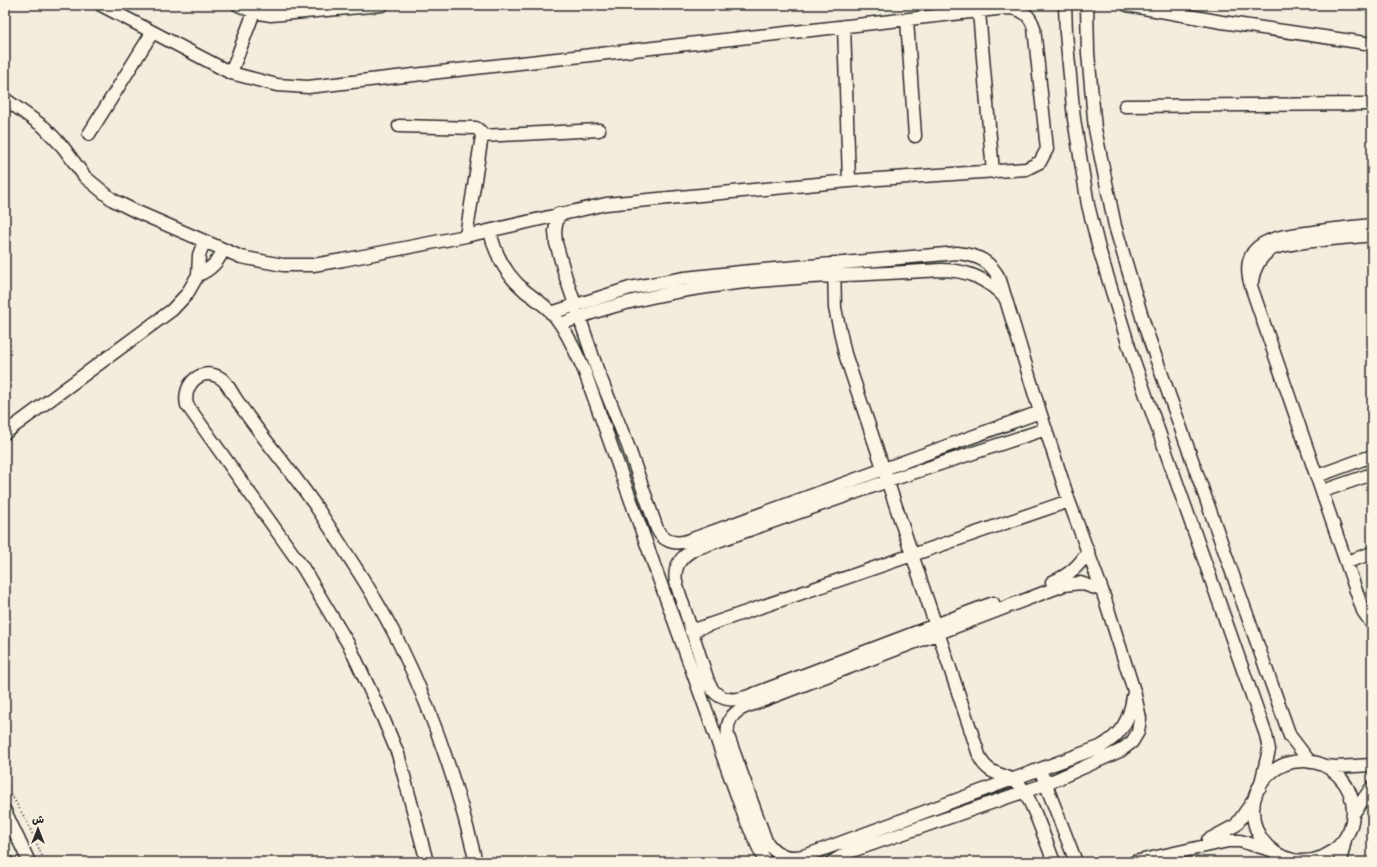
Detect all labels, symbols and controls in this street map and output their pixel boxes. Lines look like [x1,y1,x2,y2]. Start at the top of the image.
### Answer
north arrow [18,809,58,849]
text: ش [32,812,44,826]

